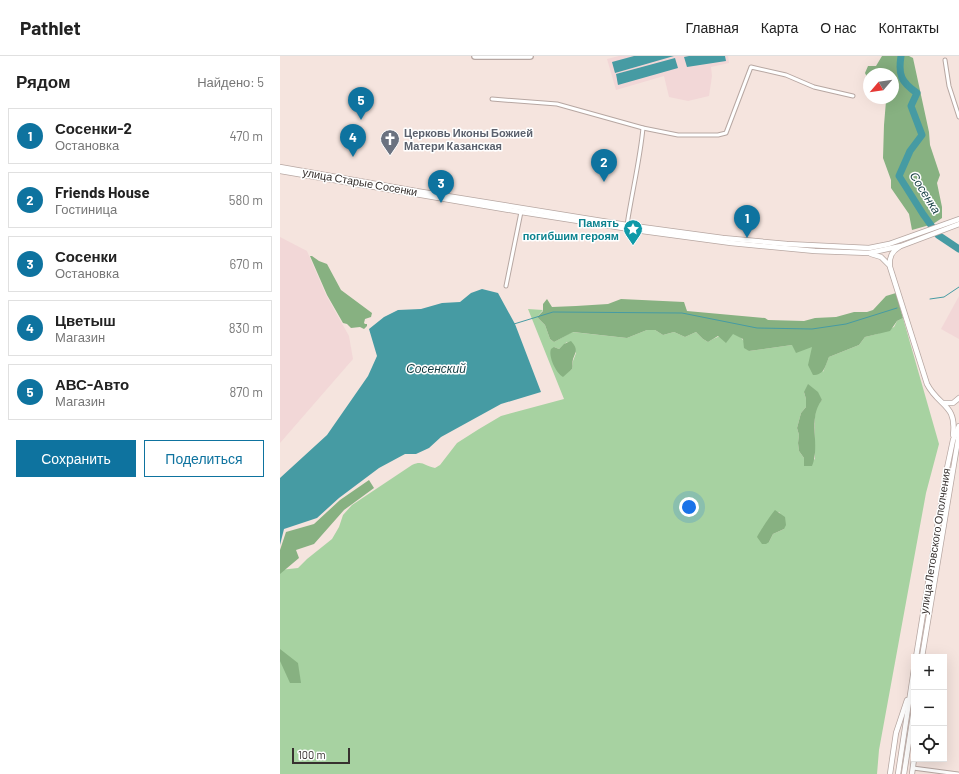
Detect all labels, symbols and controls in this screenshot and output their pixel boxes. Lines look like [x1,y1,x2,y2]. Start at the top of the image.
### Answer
text: Pathlet [20,16,81,39]
text: Главная [686,19,739,36]
text: Карта [761,19,798,36]
text: О нас [820,19,857,36]
text: Контакты [879,19,939,36]
north arrow [863,68,899,104]
text: Рядом [16,71,71,91]
text: Найдено: 5 [197,74,264,90]
pin: 5 [348,87,374,120]
text: Сосенки-2 [55,119,132,137]
pin: 4 [340,124,366,157]
place label: Церковь Иконы Божией Матери Казанская [404,126,533,152]
text: 1 [28,128,32,144]
text: 470 m [229,128,263,144]
church icon: Церковь Иконы Божией Матери Казанская [379,128,401,156]
text: Остановка [55,137,119,153]
pin: 2 [591,149,617,182]
street label: улица Старые Сосенки [302,165,419,198]
water label: Сосенка [907,169,944,216]
pin: 3 [428,170,454,203]
text: Friends House [55,183,150,201]
text: 2 [26,192,34,208]
text: 580 m [229,192,263,208]
text: Гостиница [55,201,117,217]
pin: 1 [734,205,760,238]
place label: Память погибшим героям [523,216,619,242]
place icon: Память погибшим героям [622,218,644,246]
text: Сосенки [55,247,117,265]
text: 3 [26,256,34,272]
text: 670 m [229,256,263,272]
text: Остановка [55,265,119,281]
text: Цветыш [55,311,116,329]
text: 4 [26,320,34,336]
text: 830 m [229,320,263,336]
text: Магазин [55,329,105,345]
water label: Сосенский [406,361,466,375]
text: АВС-Авто [55,375,129,393]
text: 5 [26,384,34,400]
text: 870 m [229,384,263,400]
text: Магазин [55,393,105,409]
button: Сохранить [16,440,136,477]
button: Поделиться [144,440,264,477]
street label: улица Летовского Ополчения [917,467,952,615]
your location [679,497,699,517]
map controls [911,654,947,762]
button: + [911,654,947,690]
button: − [911,690,947,726]
button: locate [911,726,947,762]
scale bar [292,746,350,765]
text: 100 m [298,748,326,761]

